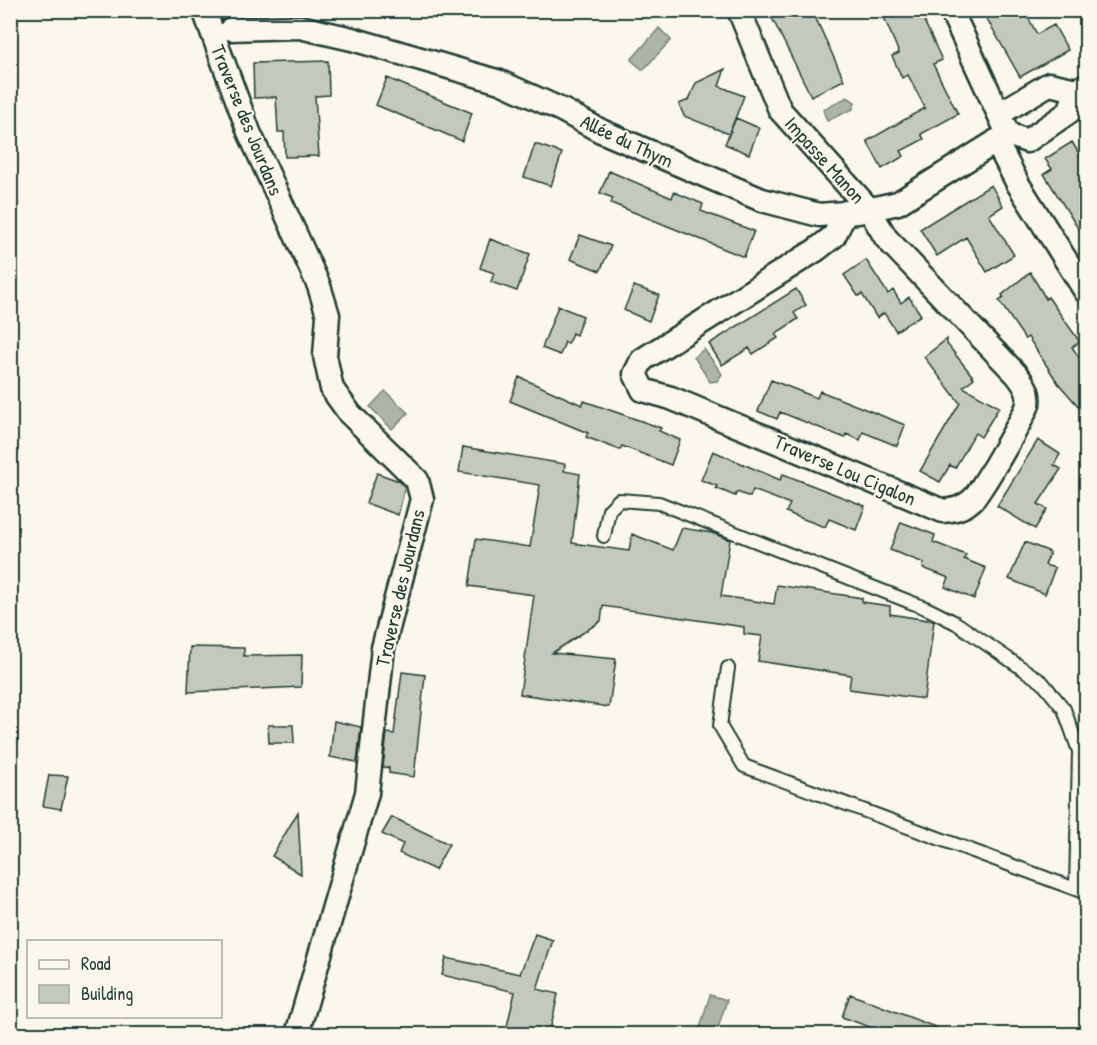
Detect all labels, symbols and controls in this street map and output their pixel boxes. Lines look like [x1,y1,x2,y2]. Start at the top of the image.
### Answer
street label: Traverse des Jourdans [205,40,290,200]
street label: Allée du Thym [577,107,678,174]
street label: Impasse Manon [779,110,872,209]
street label: Traverse Lou Cigalon [770,428,920,512]
street label: Traverse des Jourdans [368,506,431,669]
legend [27,940,222,1018]
text: Road [81,951,111,976]
text: Building [81,981,133,1006]

